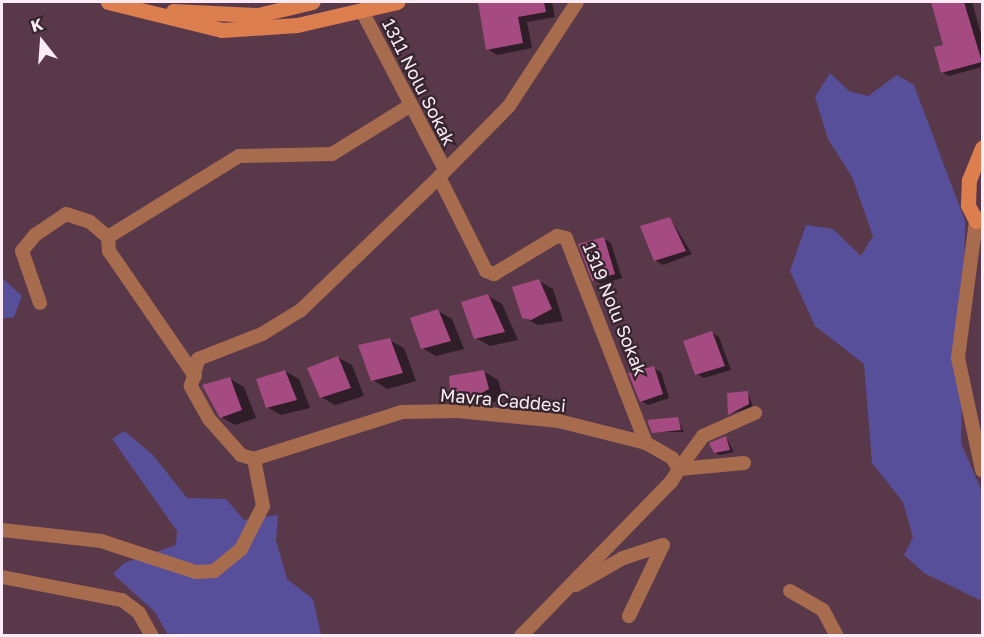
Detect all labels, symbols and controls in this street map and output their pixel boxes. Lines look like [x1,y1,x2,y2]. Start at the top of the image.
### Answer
north arrow [12,12,72,72]
text: K [28,14,45,36]
street label: 1311 Nolu Sokak [378,15,460,149]
street label: 1319 Nolu Sokak [578,239,652,379]
street label: Mavra Caddesi [439,384,567,416]

